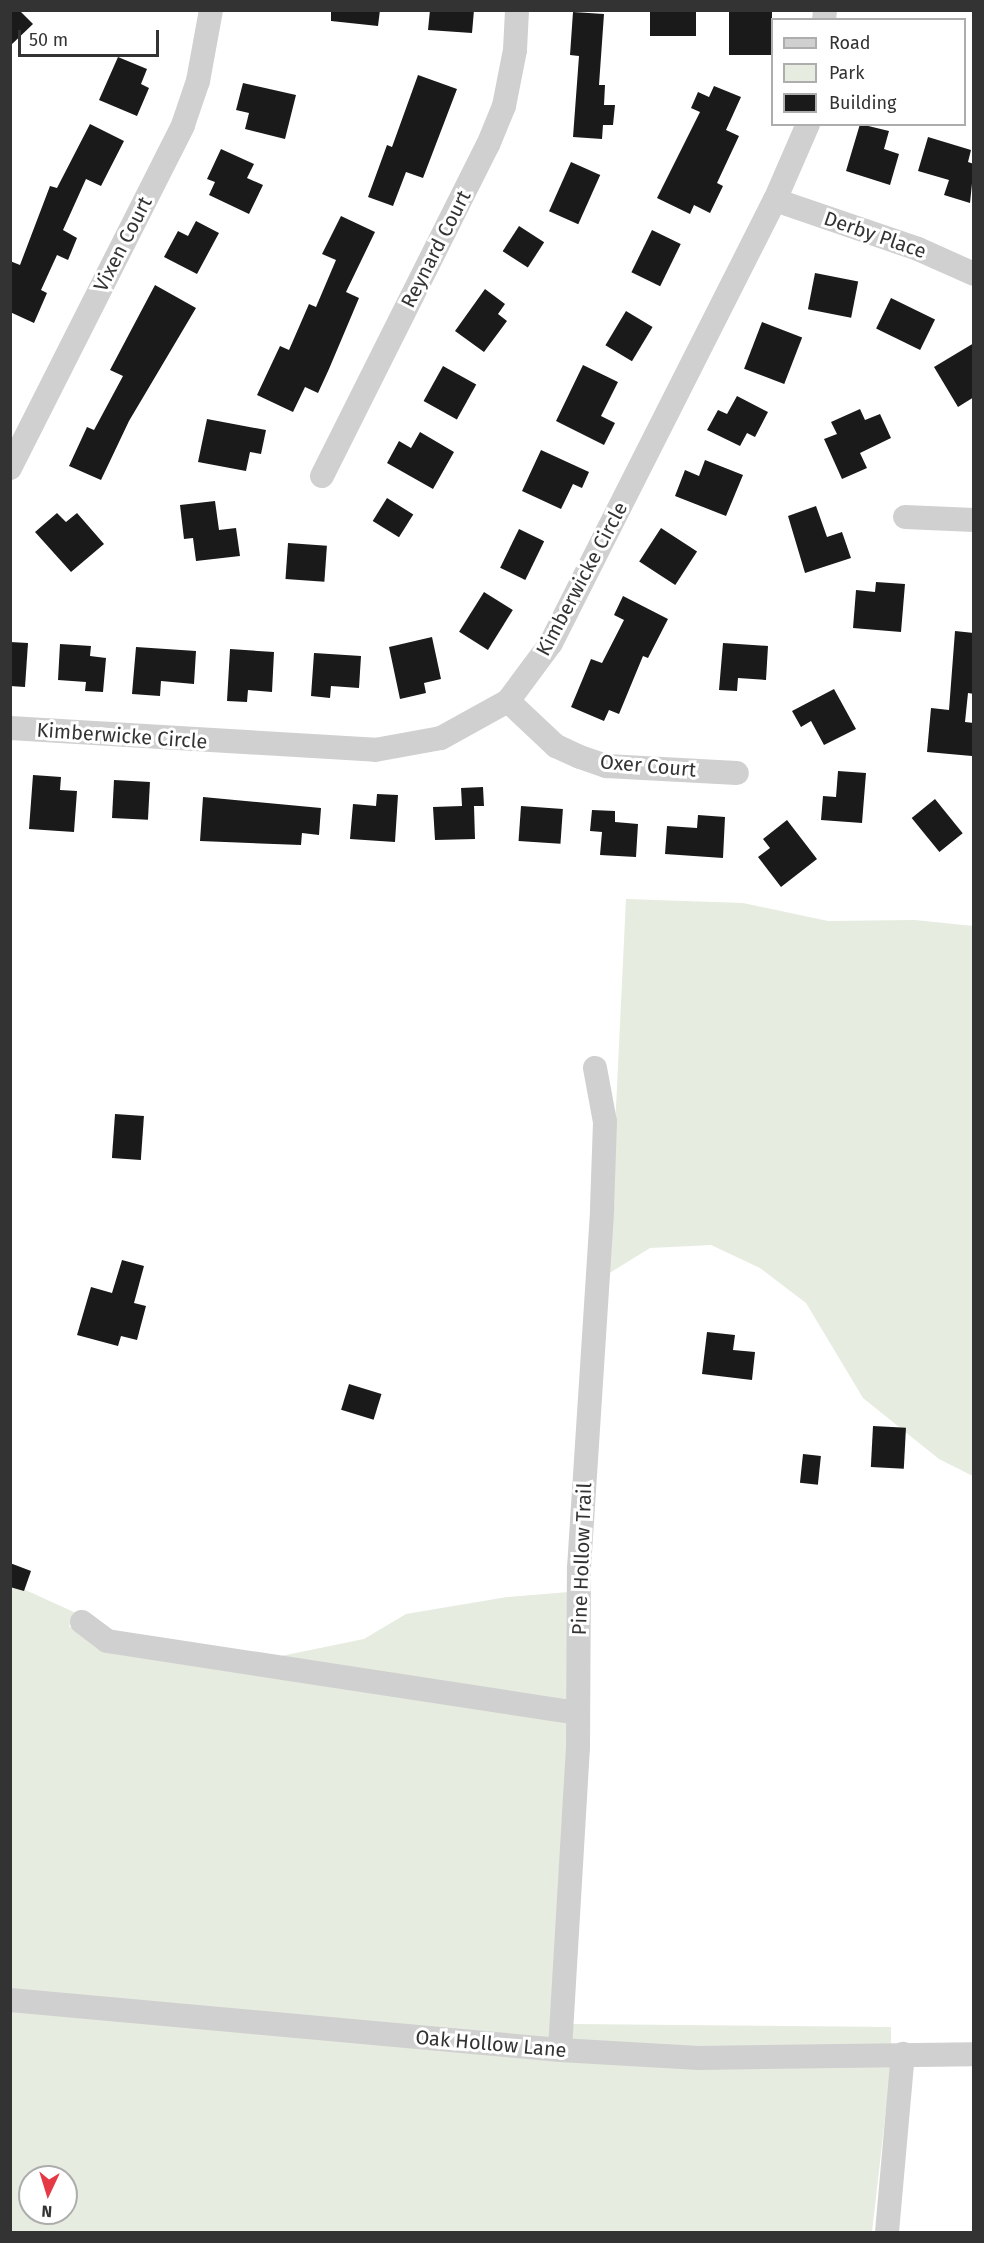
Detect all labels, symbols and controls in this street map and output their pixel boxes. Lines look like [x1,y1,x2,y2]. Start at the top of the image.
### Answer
scale bar [21,18,162,56]
legend [771,18,966,126]
text: 50 m [29,29,68,51]
text: Road [829,32,871,54]
text: Park [829,62,864,84]
text: Building [829,92,896,114]
street label: Reynard Court [396,186,476,312]
street label: Vixen Court [89,193,157,295]
street label: Derby Place [821,206,929,264]
street label: Kimberwicke Circle [531,498,633,660]
street label: Kimberwicke Circle [36,718,208,754]
street label: Oxer Court [599,750,697,782]
street label: Pine Hollow Trail [567,1482,597,1636]
street label: Oak Hollow Lane [414,2025,568,2063]
north arrow [18,2165,78,2225]
text: N [41,2202,53,2221]

